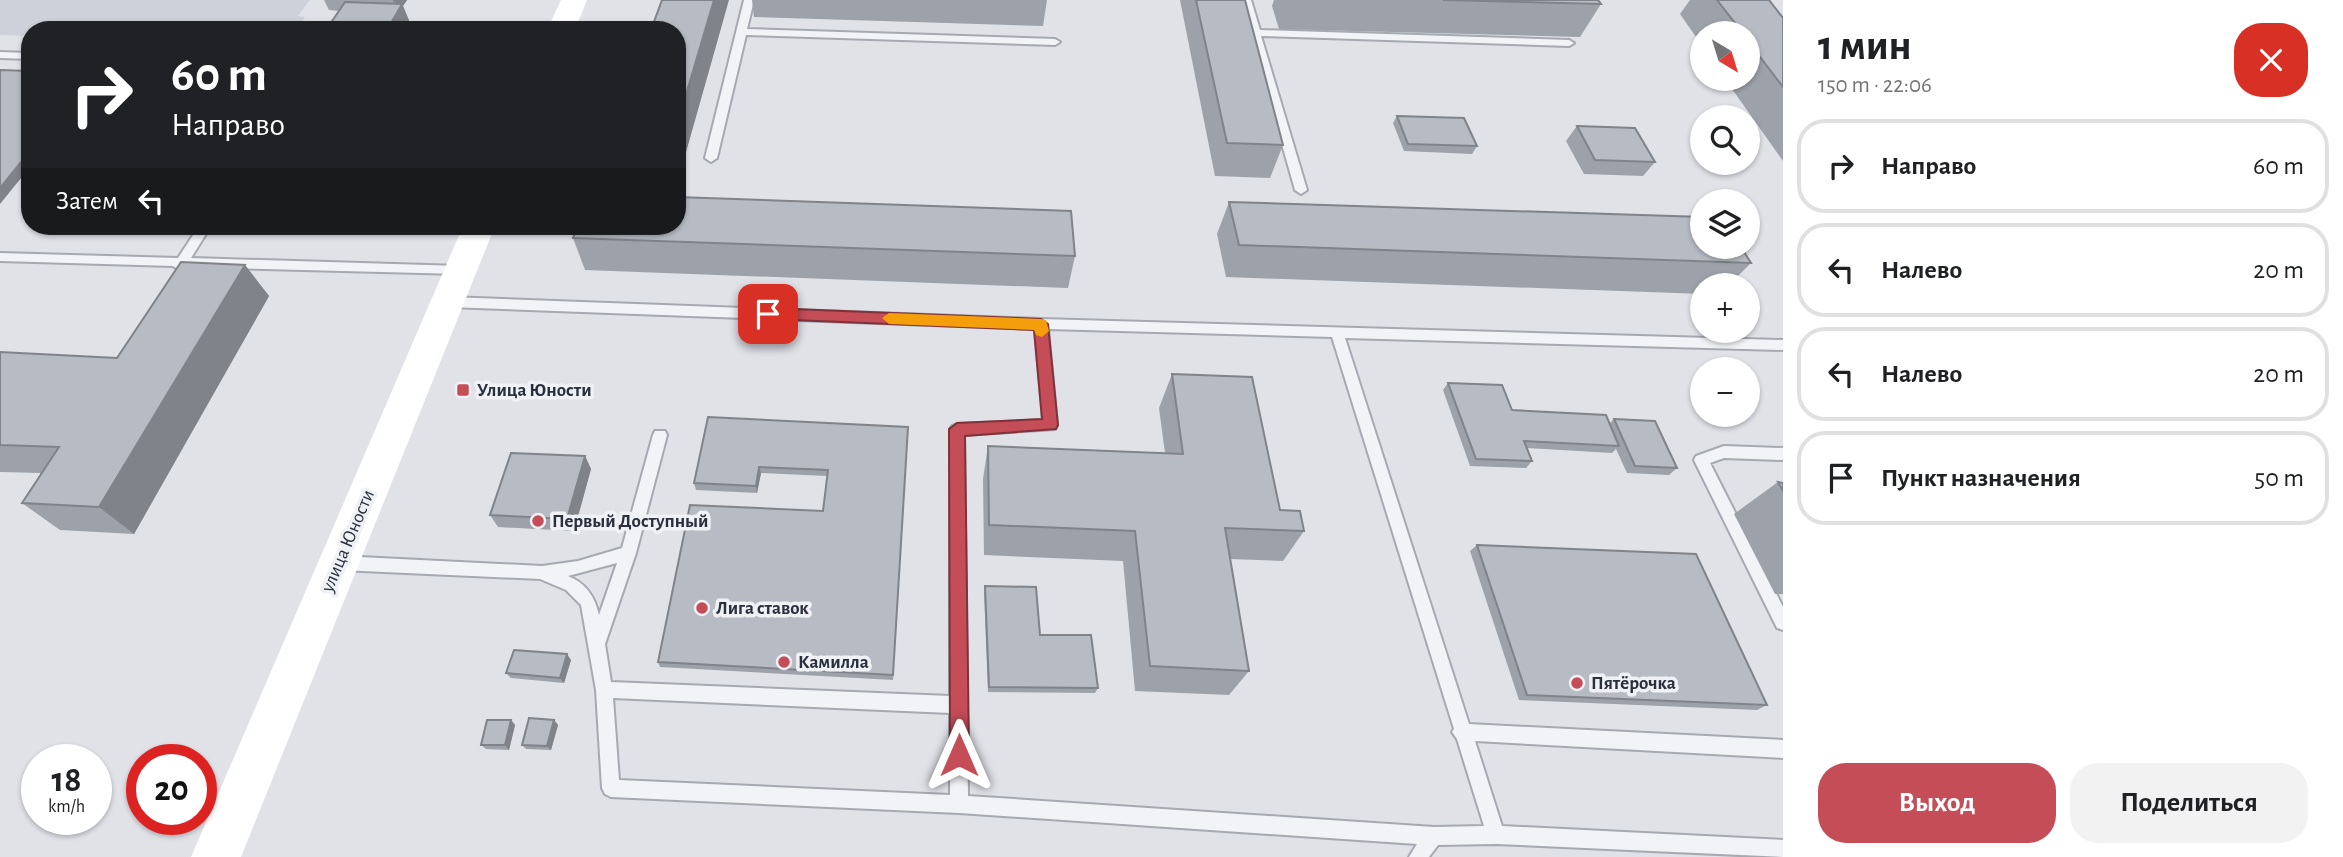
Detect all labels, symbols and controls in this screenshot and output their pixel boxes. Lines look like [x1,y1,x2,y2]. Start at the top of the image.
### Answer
north arrow [1690,21,1760,91]
map controls [1690,21,1760,427]
button: close [2234,23,2308,97]
text: 1 мин [1818,25,1912,67]
icon: right [56,49,147,140]
text: 60 m [171,51,267,100]
text: 150 m · 22:06 [1818,74,1932,97]
button: search [1690,105,1760,175]
text: Направо [171,109,285,141]
icon: right [1822,147,1860,185]
text: Направо [1881,153,1976,179]
text: 60 m [2253,153,2304,179]
icon: left [132,182,170,220]
text: Затем [56,188,118,214]
button: layers [1690,189,1760,259]
icon: left [1822,251,1860,289]
text: Налево [1881,257,1962,283]
text: 20 m [2253,257,2304,283]
button: + [1690,273,1760,343]
pin [738,284,798,344]
icon: arrive [749,295,787,333]
icon: left [1822,355,1860,393]
button: − [1690,357,1760,427]
text: Налево [1881,361,1962,387]
text: 20 m [2253,361,2304,387]
place label: Улица Юности [477,381,592,400]
marker: Улица Юности [455,382,471,398]
icon: arrive [1822,459,1860,497]
text: Пункт назначения [1881,465,2081,491]
text: 50 m [2254,465,2304,491]
street label: улица Юности [318,487,378,596]
place label: Первый Доступный [552,512,708,531]
marker: Первый Доступный [530,513,546,529]
place label: Лига ставок [716,599,809,618]
marker: Лига ставок [694,600,710,616]
place label: Камилла [798,653,869,672]
marker: Камилла [776,654,792,670]
place label: Пятёрочка [1591,674,1676,693]
marker: Пятёрочка [1569,675,1585,691]
position arrow [922,718,996,792]
speed limit sign: 20 [126,744,217,835]
text: 18 [52,763,81,798]
button: Выход [1818,763,2056,843]
button: Поделиться [2070,763,2308,843]
text: km/h [48,798,85,816]

